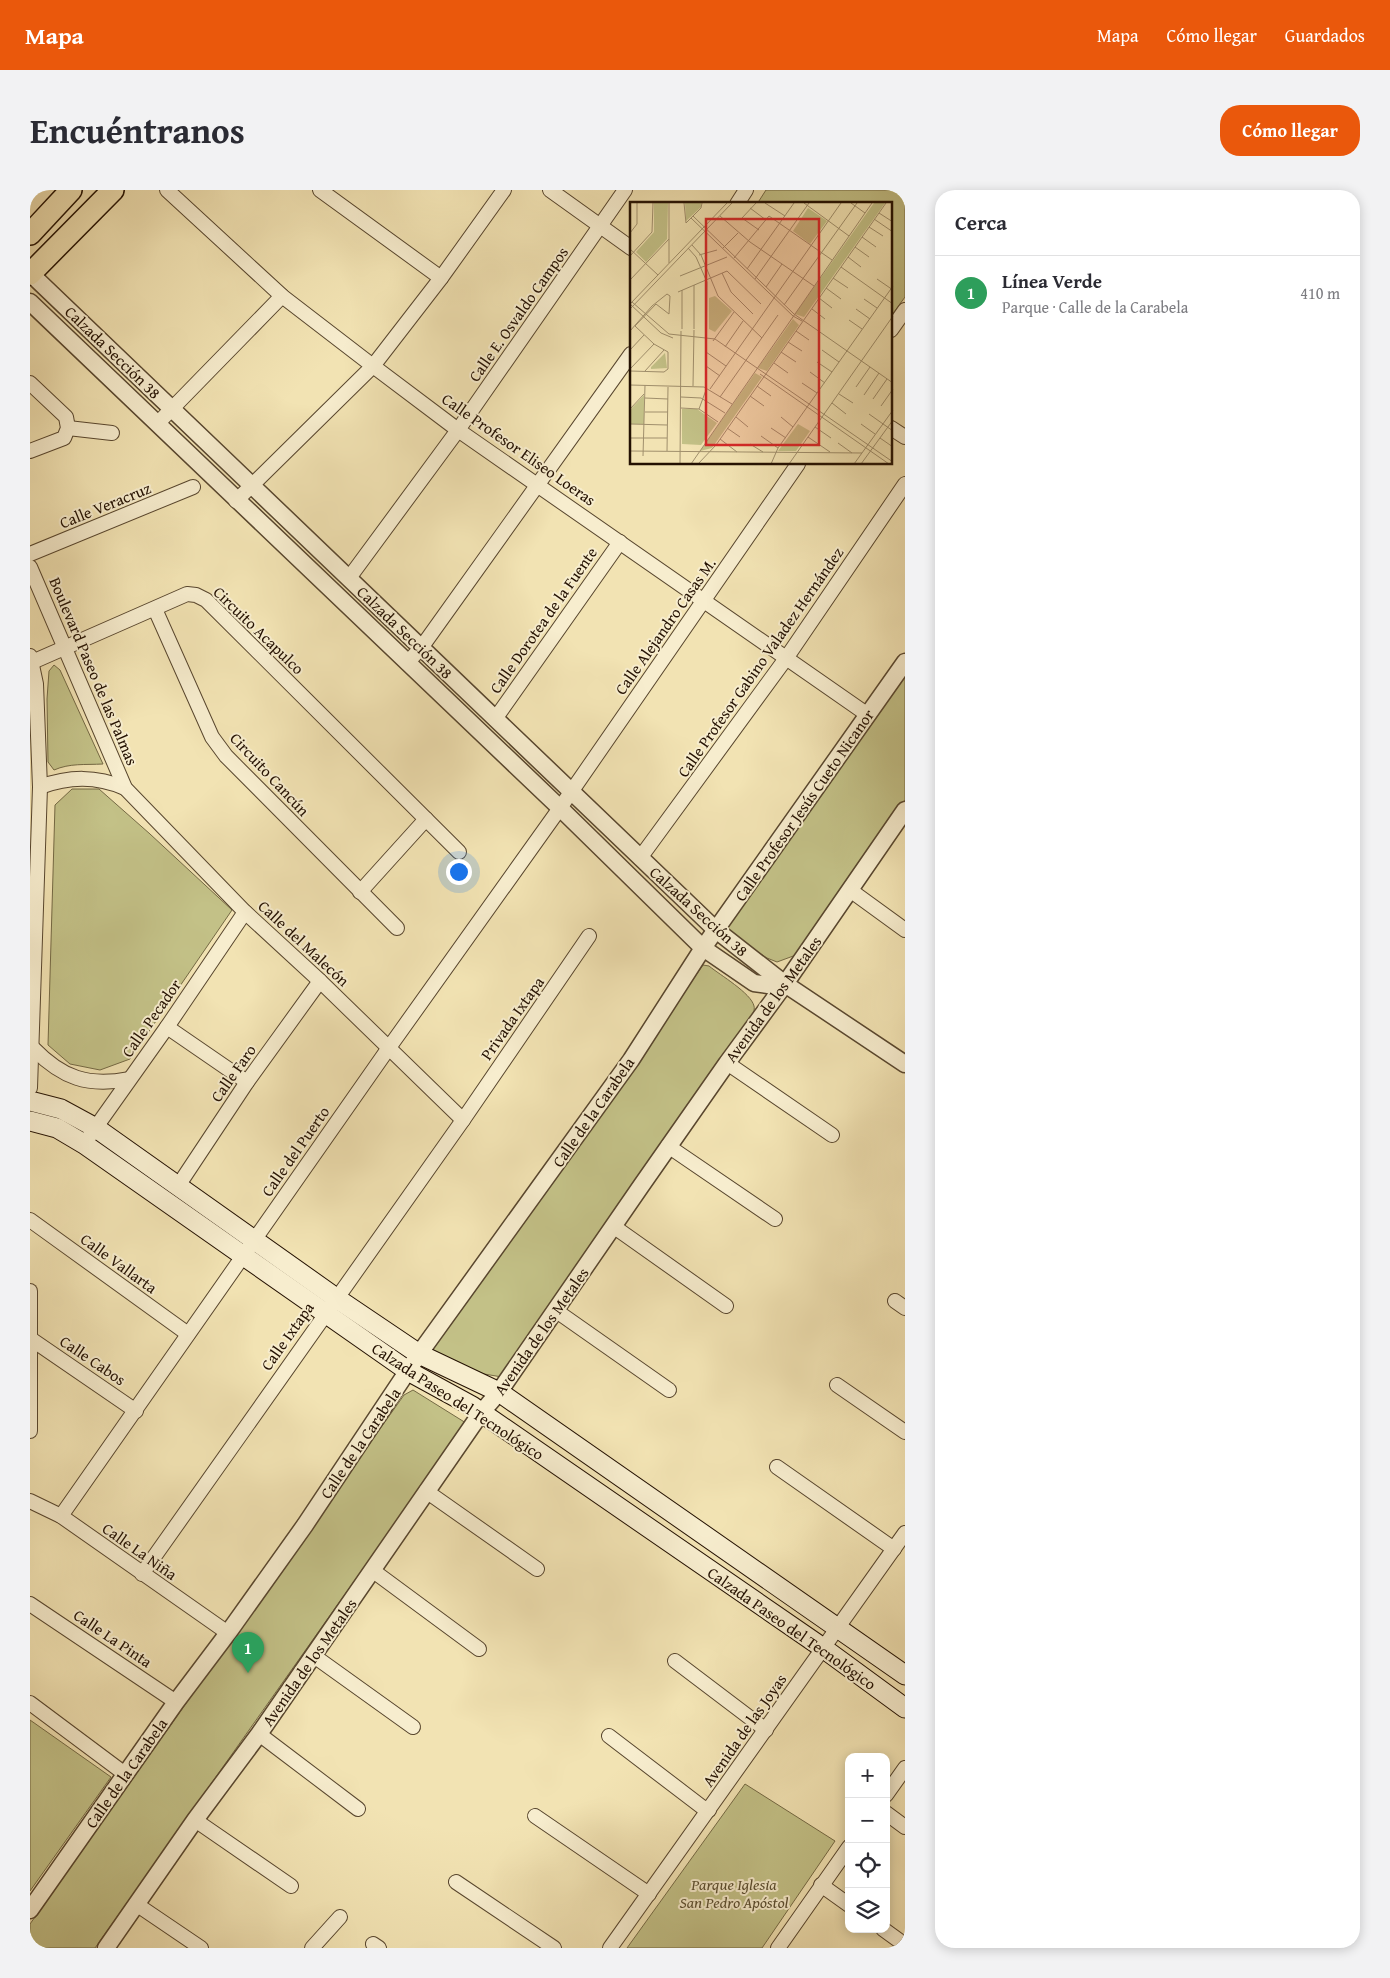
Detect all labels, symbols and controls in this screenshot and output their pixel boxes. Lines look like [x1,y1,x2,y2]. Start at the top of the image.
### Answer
text: Mapa [25,18,84,53]
text: Mapa [1097,22,1139,49]
text: Cómo llegar [1167,22,1257,49]
text: Guardados [1285,22,1365,49]
text: Encuéntranos [30,105,245,156]
button: Cómo llegar [1220,105,1360,156]
inset map [630,202,892,465]
text: Cerca [955,207,1007,238]
street label: Calle E. Osvaldo Campos [462,241,574,387]
text: Línea Verde [1002,267,1102,295]
text: 1 [967,281,975,305]
text: 410 m [1300,281,1340,305]
text: Parque · Calle de la Carabela [1002,295,1188,319]
street label: Calzada Sección 38 [60,300,167,404]
street label: Calle Profesor Eliseo Loeras [437,387,601,511]
street label: Calle Veracruz [56,476,154,534]
street label: Calle Dorotea de la Fuente [483,542,603,698]
street label: Calle Profesor Gabino Valadez Hernández [671,542,849,782]
street label: Calle Alejandro Casas M. [609,552,721,699]
street label: Boulevard Paseo de las Palmas [43,573,145,769]
street label: Circuito Acapulco [208,580,310,680]
street label: Calzada Sección 38 [352,580,459,684]
street label: Calle Profesor Jesús Cueto Nicanor [728,704,880,906]
street label: Circuito Cancún [225,727,315,821]
your location [446,859,472,885]
street label: Calzada Sección 38 [645,860,754,962]
street label: Calle del Malecón [253,894,355,992]
street label: Avenida de los Metales [719,931,827,1067]
street label: Privada Ixtapa [474,971,550,1065]
street label: Calle Pecador [115,974,187,1062]
street label: Calle Faro [204,1039,262,1107]
street label: Calle de la Carabela [546,1052,640,1172]
street label: Calle del Puerto [255,1101,335,1201]
street label: Calle Vallarta [76,1227,163,1299]
street label: Avenida de los Metales [488,1262,594,1400]
street label: Calle Ixtapa [255,1297,320,1375]
street label: Calle Cabos [55,1329,131,1391]
street label: Calzada Paseo del Tecnológico [367,1336,549,1466]
street label: Calle de la Carabela [314,1382,406,1503]
street label: Calle La Niña [98,1516,183,1586]
street label: Calzada Paseo del Tecnológico [703,1560,881,1696]
street label: Avenida de los Metales [256,1593,362,1731]
street label: Calle La Pinta [69,1603,158,1673]
pin: 1 [232,1632,264,1673]
street label: Avenida de las Joyas [696,1668,792,1792]
street label: Calle de la Carabela [79,1713,173,1833]
map controls [845,1753,890,1933]
button: + [845,1753,890,1798]
button: − [845,1798,890,1843]
button: locate [845,1843,890,1888]
park label: Parque Iglesia San Pedro Apóstol [680,1872,789,1914]
button: layers [845,1888,890,1933]

